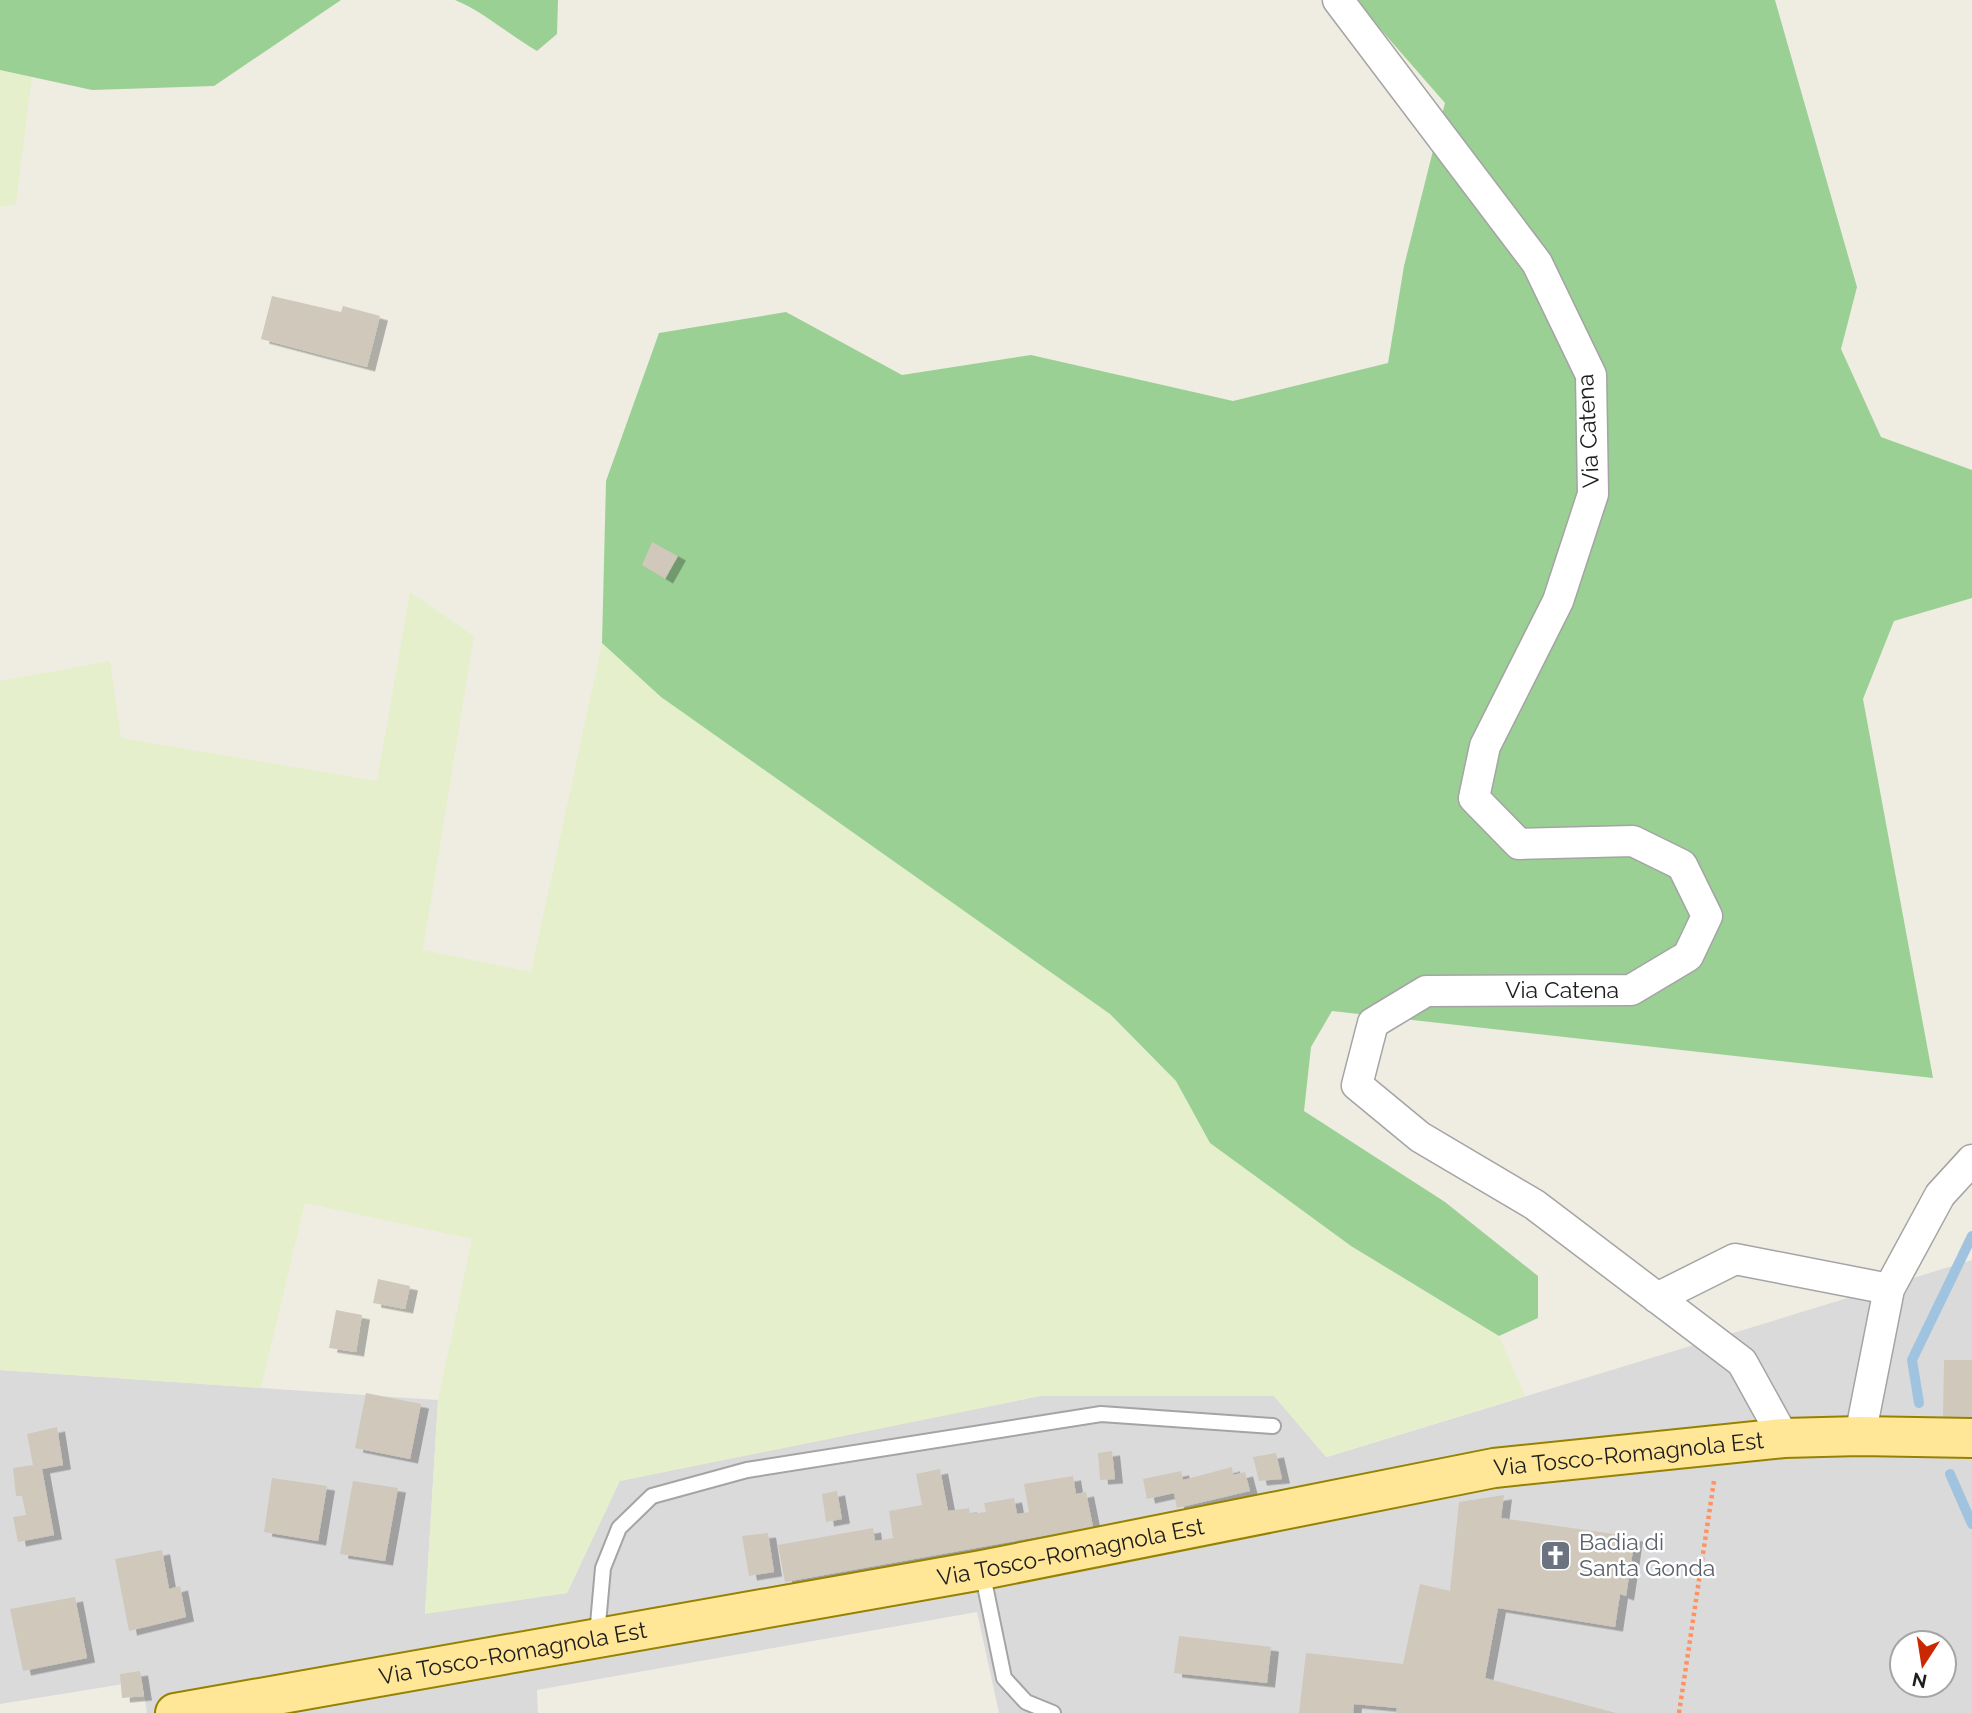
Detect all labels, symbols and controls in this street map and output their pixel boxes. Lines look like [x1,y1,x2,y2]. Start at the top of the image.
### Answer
street label: Via Catena [1571,373,1604,489]
street label: Via Catena [1505,976,1619,1003]
street label: Via Tosco-Romagnola Est [1492,1426,1765,1481]
street label: Via Tosco-Romagnola Est [935,1512,1207,1591]
place label: Badia di Santa Gonda [1579,1528,1715,1581]
church icon: Badia di Santa Gonda [1539,1538,1573,1572]
street label: Via Tosco-Romagnola Est [377,1616,649,1690]
north arrow [1888,1629,1958,1699]
text: N [1910,1668,1929,1693]

